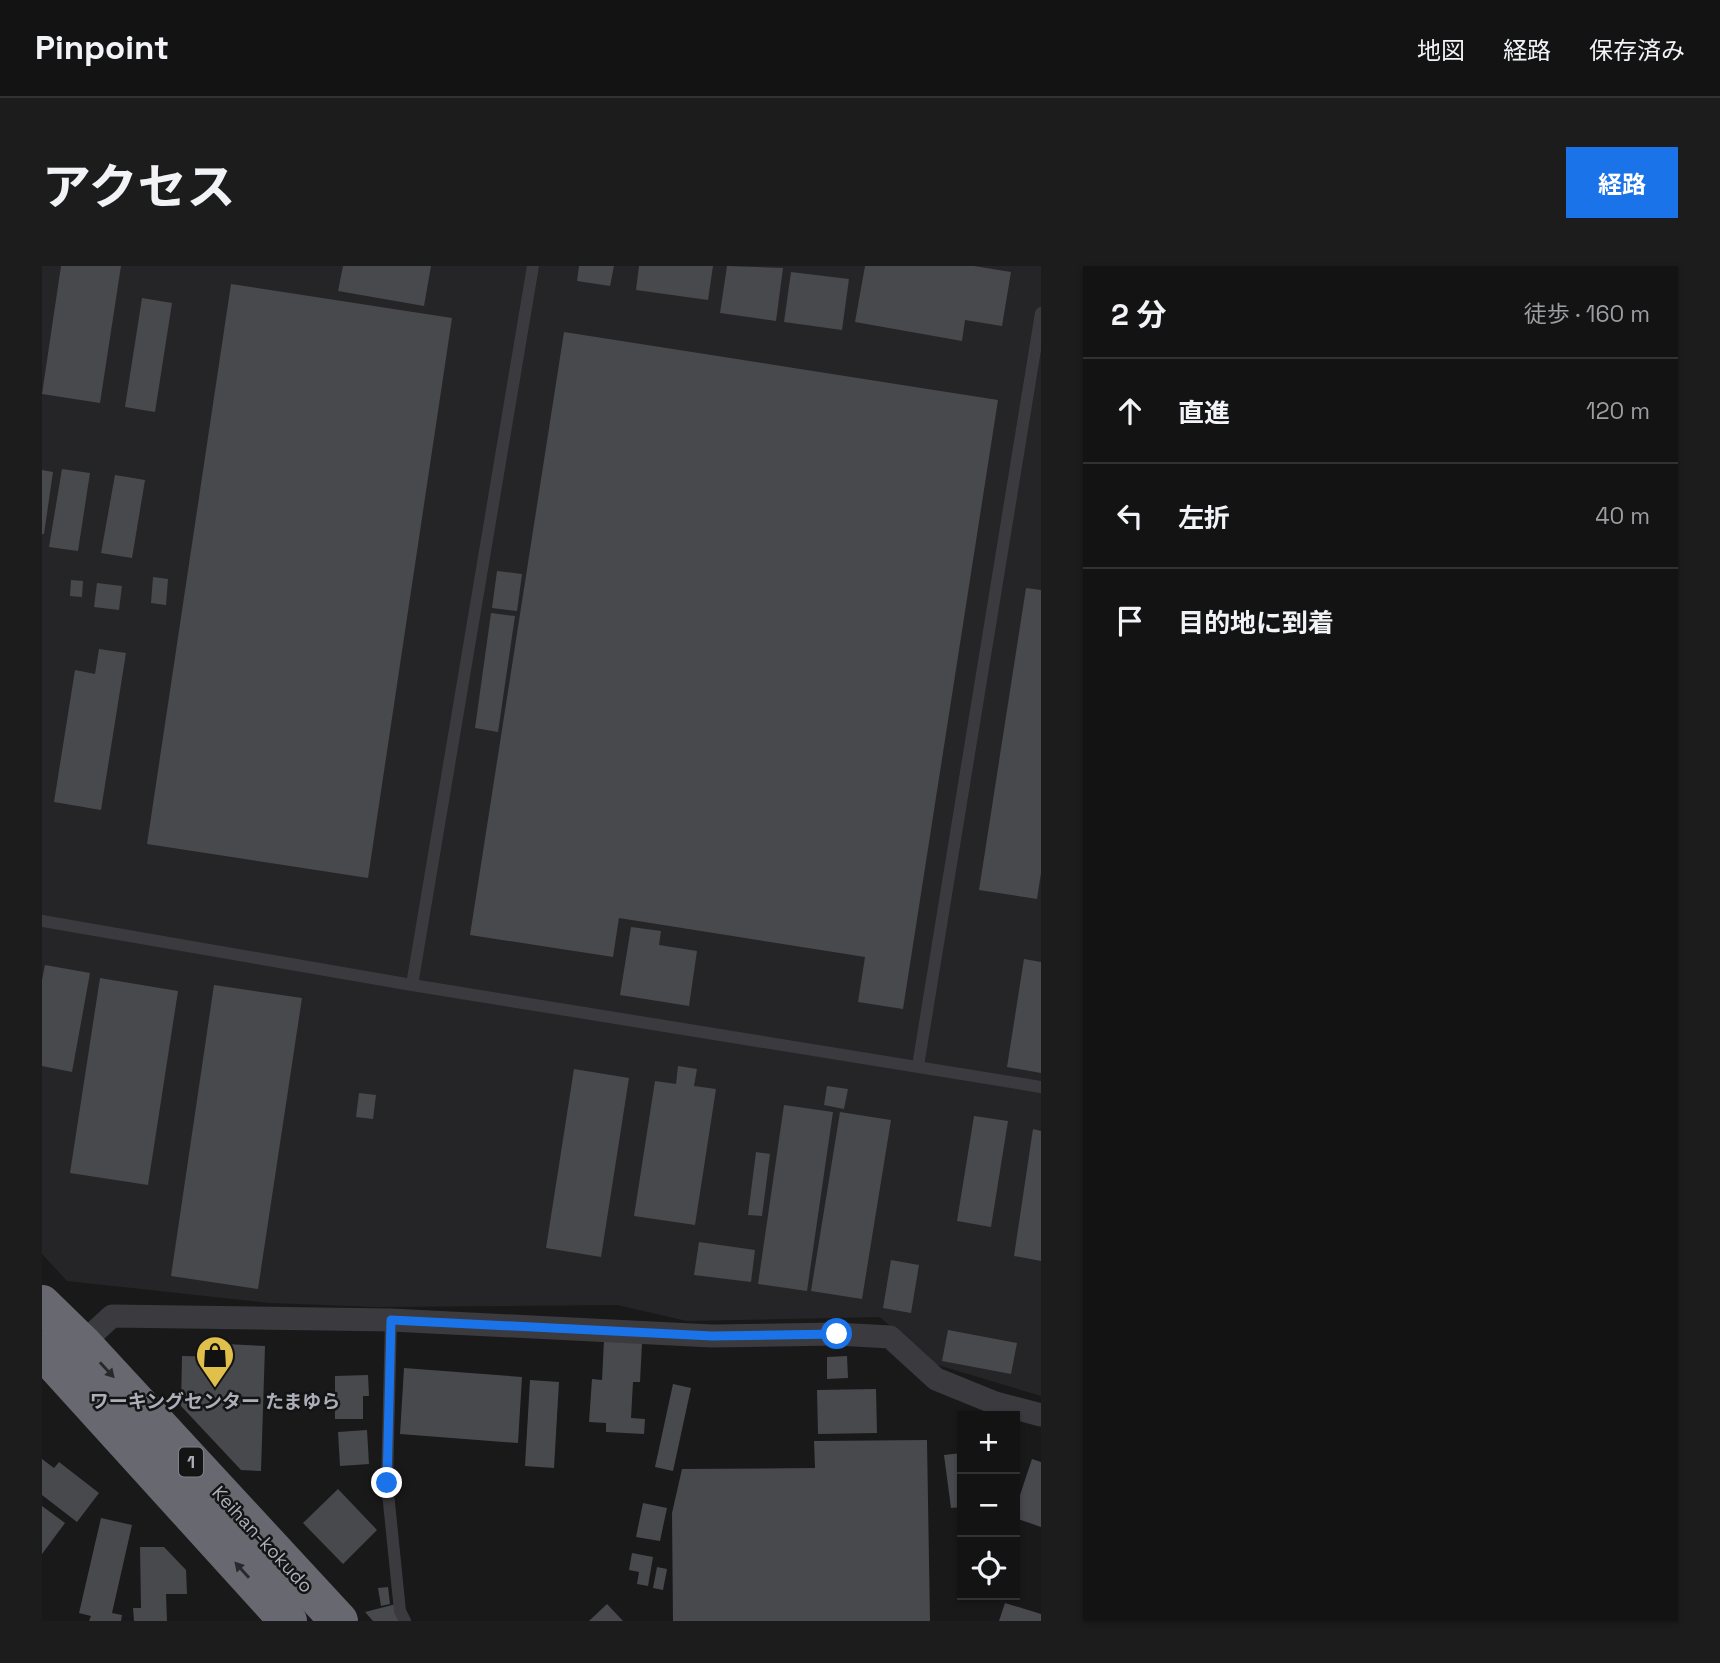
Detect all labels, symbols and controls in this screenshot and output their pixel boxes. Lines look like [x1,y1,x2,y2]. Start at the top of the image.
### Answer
text: Pinpoint [35,27,169,69]
text: 地図 [1417,35,1465,66]
text: 経路 [1503,35,1551,66]
text: 保存済み [1589,35,1685,66]
button: 経路 [1566,147,1678,218]
text: アクセス [42,156,236,218]
text: 2 分 [1111,295,1166,334]
text: 徒歩 · 160 m [1524,299,1650,329]
icon: ahead [1111,392,1149,430]
text: 直進 [1178,396,1230,430]
text: 120 m [1586,396,1650,426]
icon: left [1111,497,1149,535]
text: 左折 [1178,501,1230,535]
text: 40 m [1595,501,1650,531]
icon: arrive [1111,602,1149,640]
text: 目的地に到着 [1178,606,1334,640]
route start [821,1318,852,1349]
shop icon: ワーキングセンター たまゆら [194,1334,236,1389]
one-way arrow [99,1361,115,1379]
place label: ワーキングセンター たまゆら [90,1389,340,1414]
map controls [957,1411,1020,1600]
button: + [957,1411,1020,1474]
road number: 1 [179,1448,203,1476]
route end [371,1467,402,1498]
button: − [957,1474,1020,1537]
street label: Keihan-kokudo [207,1481,319,1598]
button: locate [957,1537,1020,1600]
one-way arrow [234,1561,250,1579]

